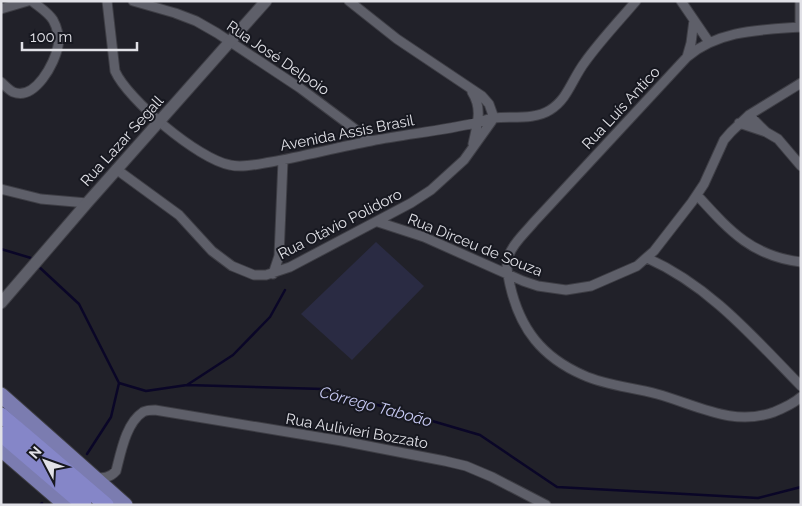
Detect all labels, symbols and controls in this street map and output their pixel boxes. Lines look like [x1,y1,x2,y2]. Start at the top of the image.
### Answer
street label: Rua José Delpoio [223,17,333,99]
scale bar [22,20,138,52]
text: 100 m [30,28,72,46]
street label: Rua Luís Antico [578,63,664,153]
street label: Rua Lazar Segall [77,91,168,190]
street label: Avenida Assis Brasil [279,111,416,155]
street label: Rua Otávio Polidoro [275,185,405,263]
street label: Rua Dirceu de Souza [405,210,545,280]
water label: Córrego Taboão [318,382,434,431]
street label: Rua Aulivieri Bozzato [284,410,430,452]
north arrow [20,436,70,486]
text: N [26,443,45,462]

